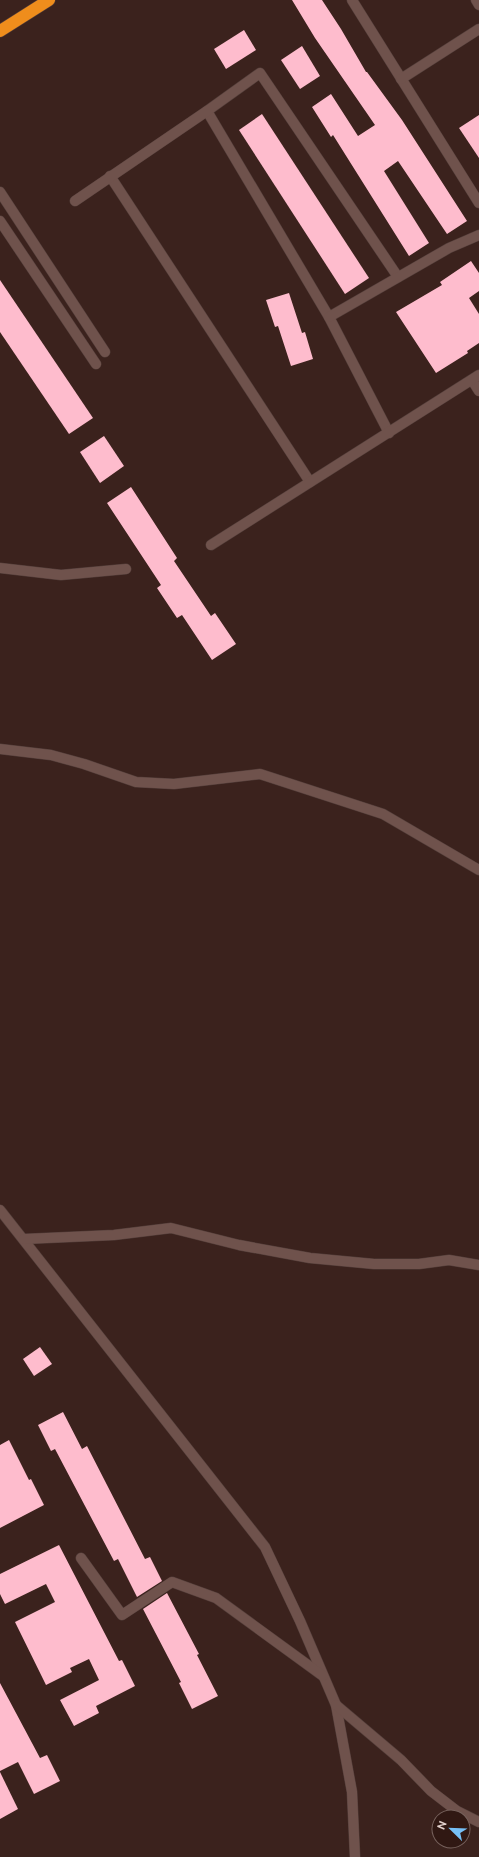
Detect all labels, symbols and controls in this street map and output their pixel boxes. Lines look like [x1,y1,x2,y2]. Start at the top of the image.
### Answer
north arrow [431,1809,471,1849]
text: N [435,1819,449,1831]

